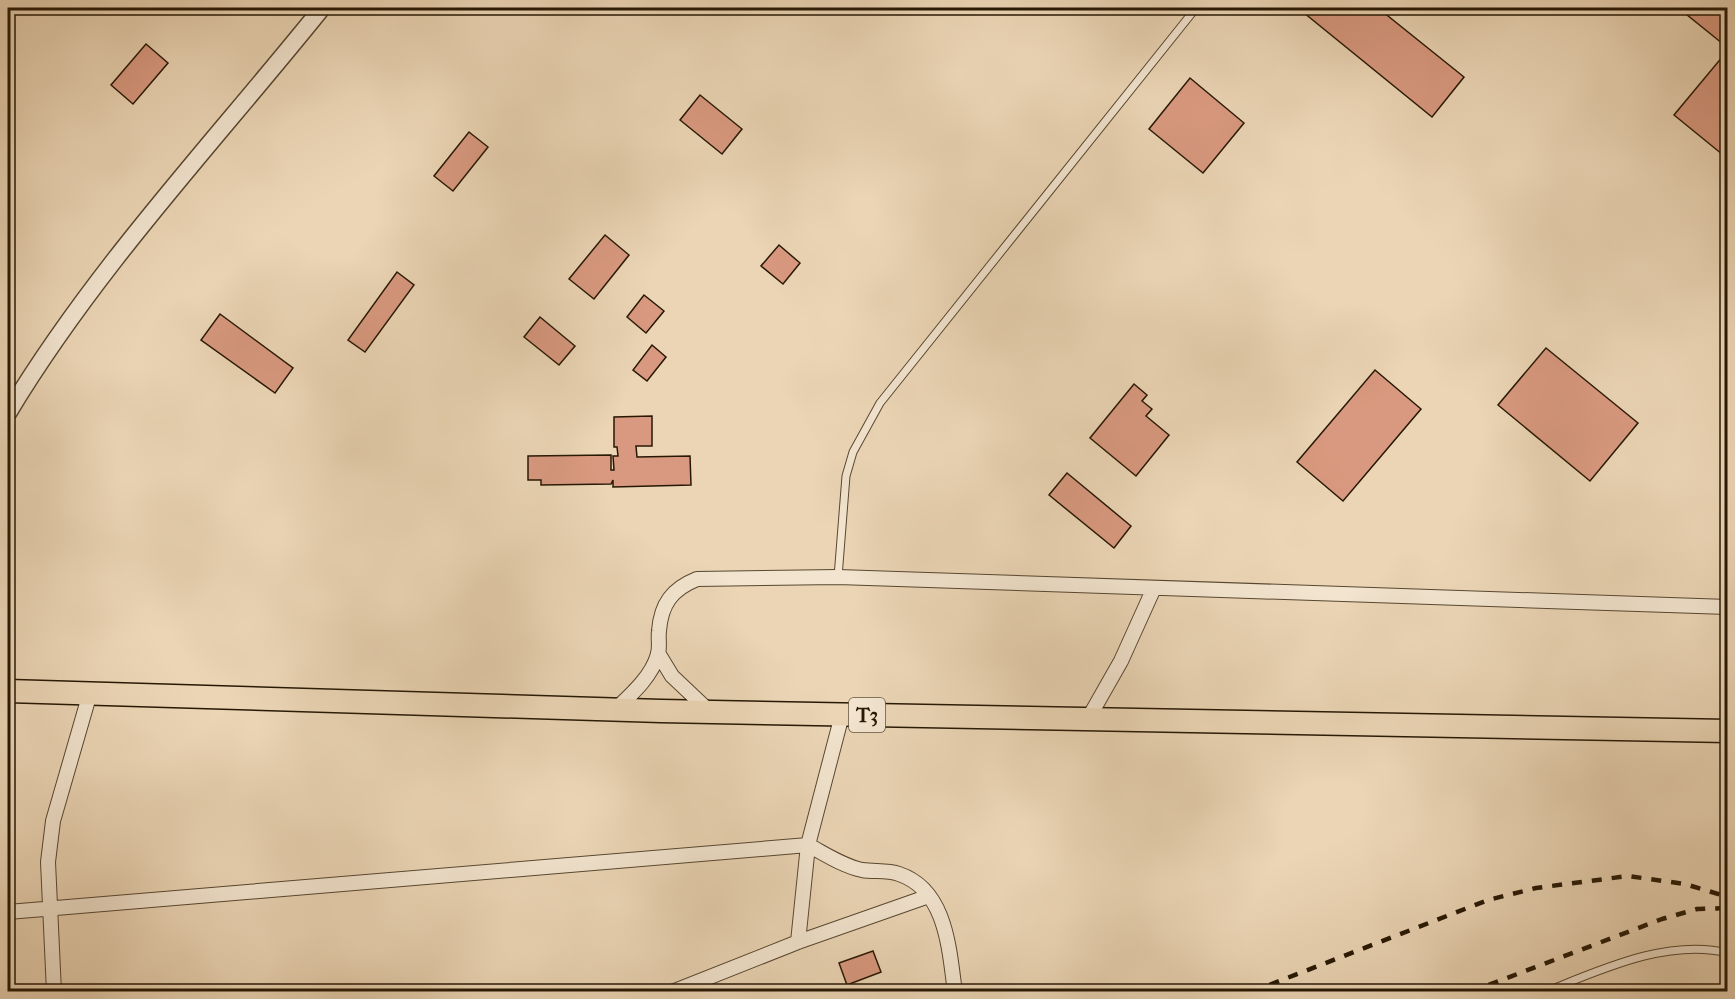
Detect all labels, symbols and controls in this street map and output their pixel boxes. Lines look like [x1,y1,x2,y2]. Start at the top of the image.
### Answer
road number: T3 [849,698,885,732]

